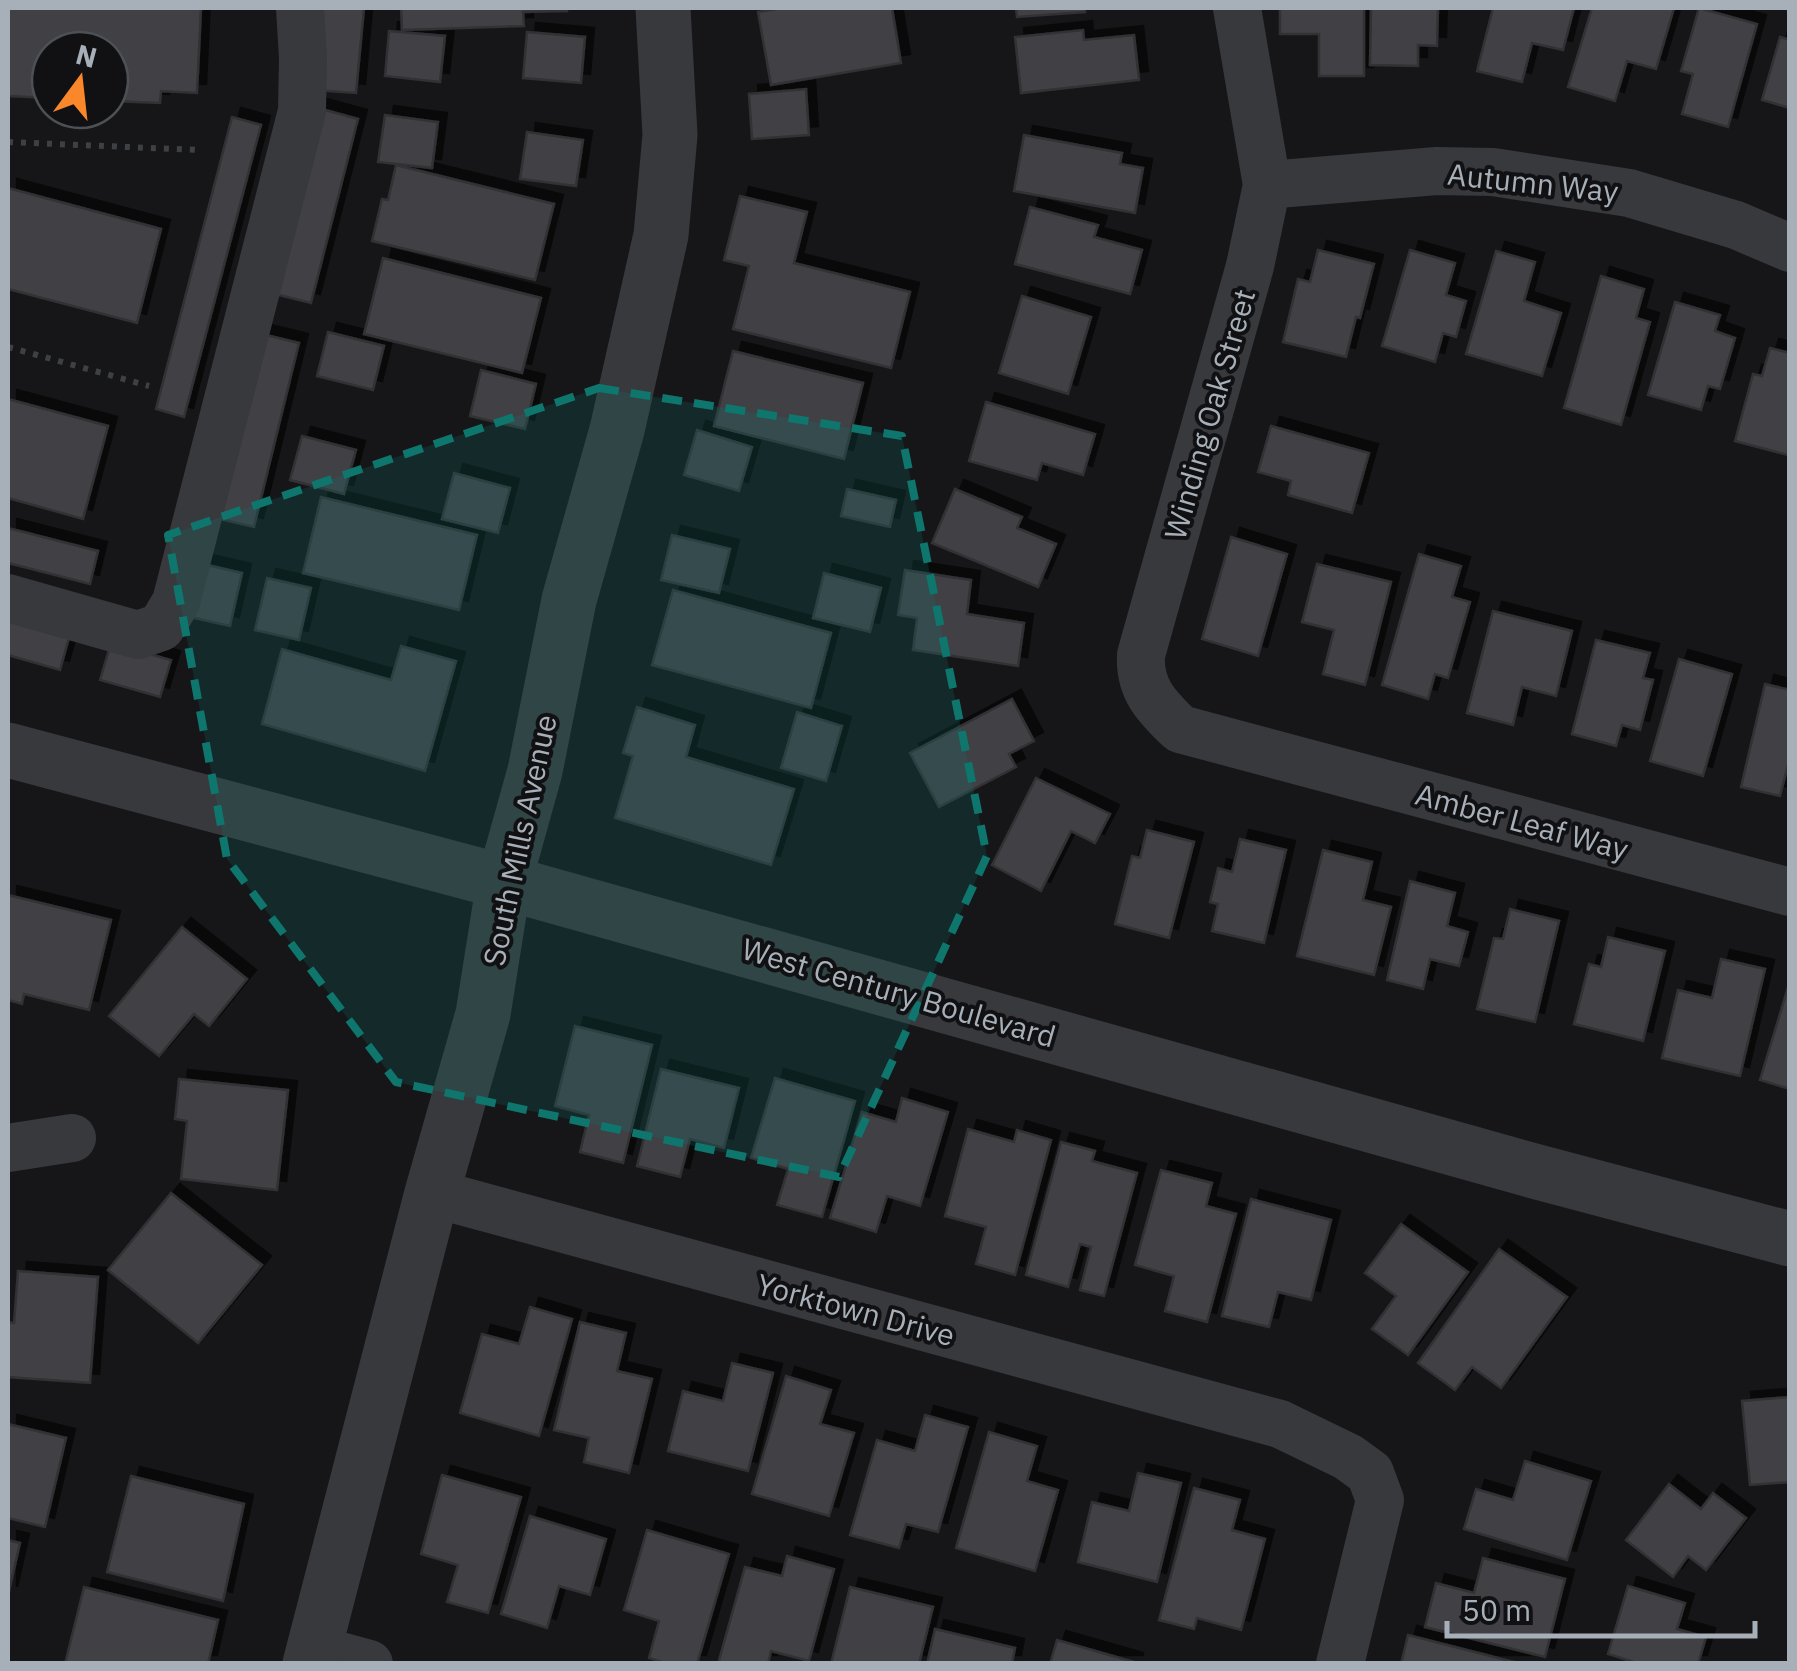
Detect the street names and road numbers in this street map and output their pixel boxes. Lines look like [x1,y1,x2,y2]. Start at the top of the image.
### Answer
street label: Autumn Way [1446,154,1620,210]
street label: Winding Oak Street [1155,284,1263,544]
street label: South Mills Avenue [473,711,565,969]
street label: Amber Leaf Way [1411,774,1633,868]
street label: West Century Boulevard [738,929,1060,1055]
street label: Yorktown Drive [753,1264,959,1354]

